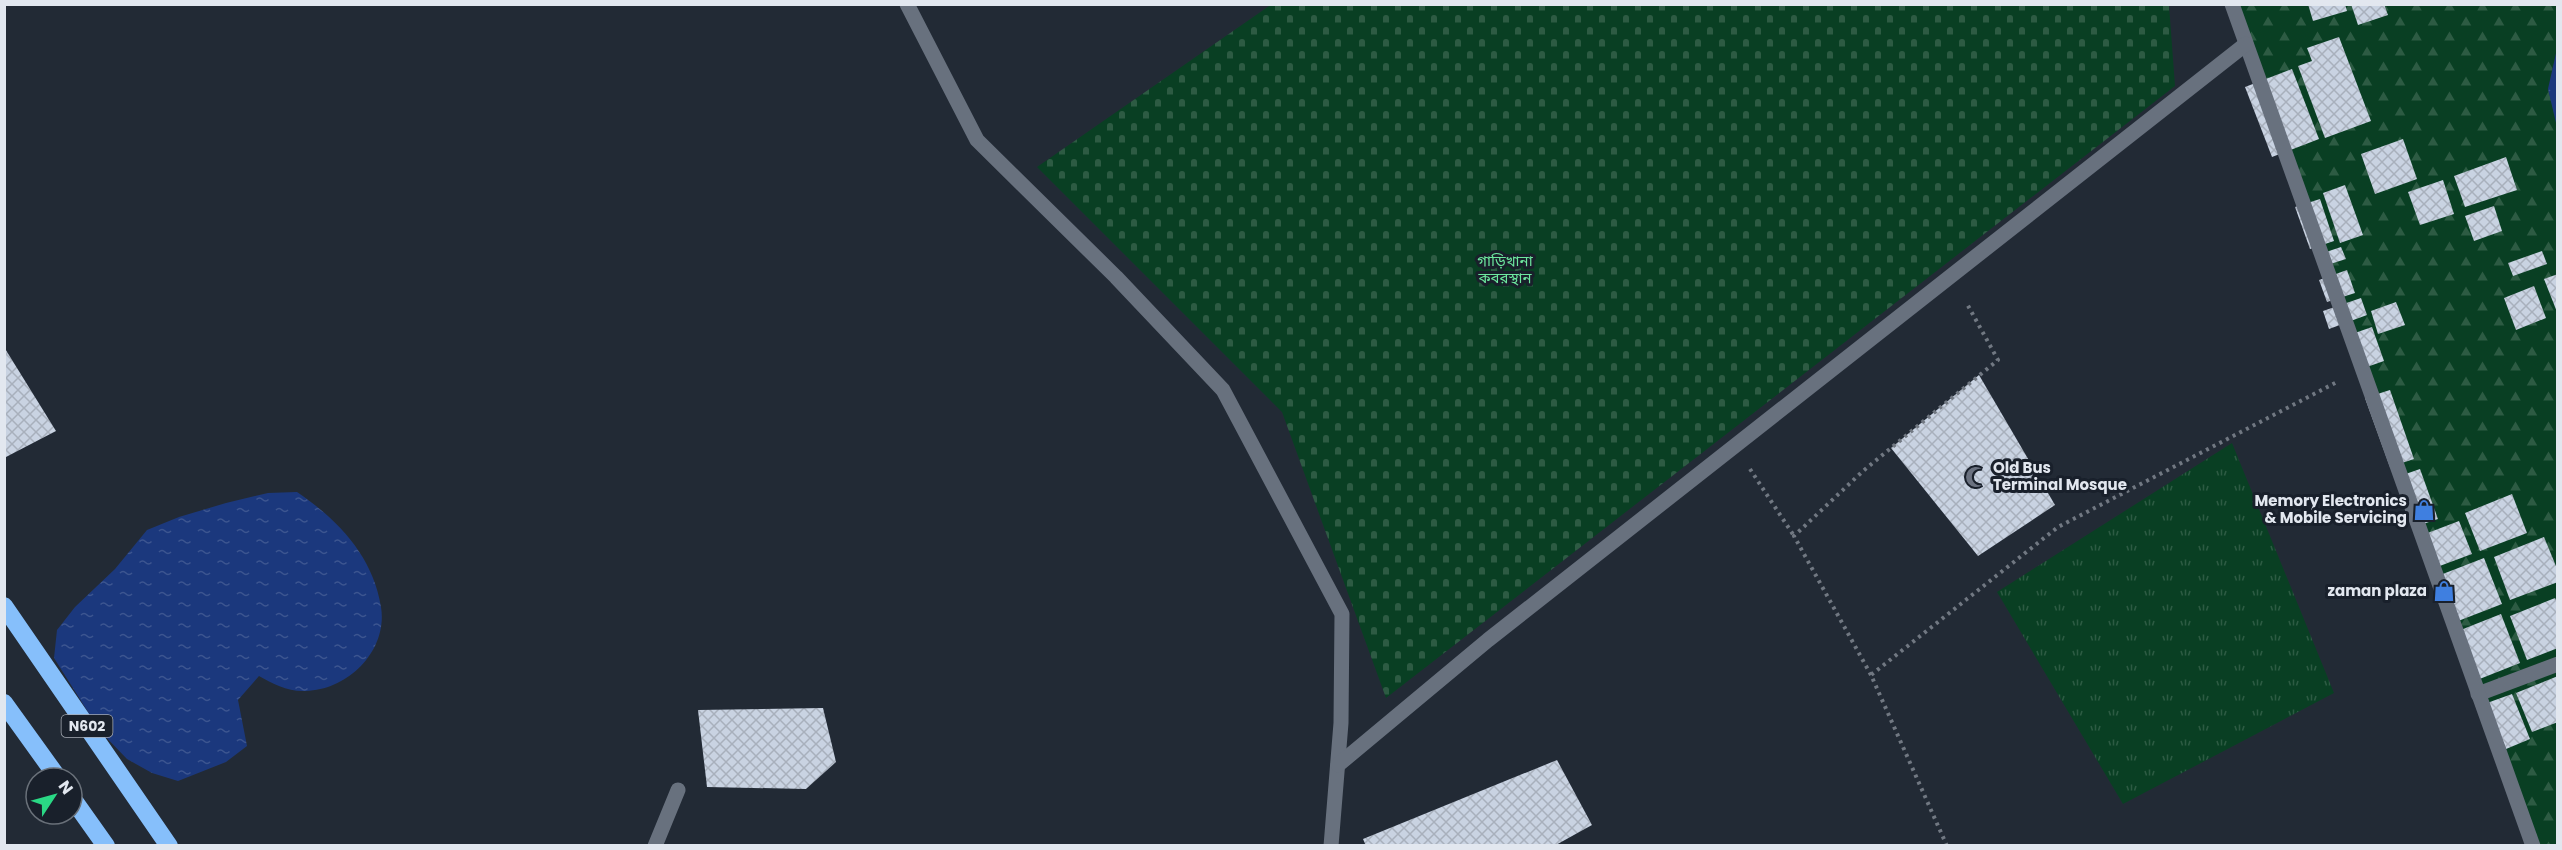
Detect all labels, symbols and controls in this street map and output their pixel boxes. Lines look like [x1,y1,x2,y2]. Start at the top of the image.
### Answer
park label: গাড়িখানা কবরস্থান [1477,250,1534,288]
place label: Old Bus Terminal Mosque [1993,457,2127,495]
mosque icon: Old Bus Terminal Mosque [1964,465,1988,489]
place label: Memory Electronics & Mobile Servicing [2255,490,2407,528]
shop icon: Memory Electronics & Mobile Servicing [2412,498,2436,522]
shop icon: zaman plaza [2432,579,2456,603]
place label: zaman plaza [2328,580,2427,601]
road number: N602 [62,715,112,737]
north arrow [24,766,84,826]
text: N [53,776,79,799]

